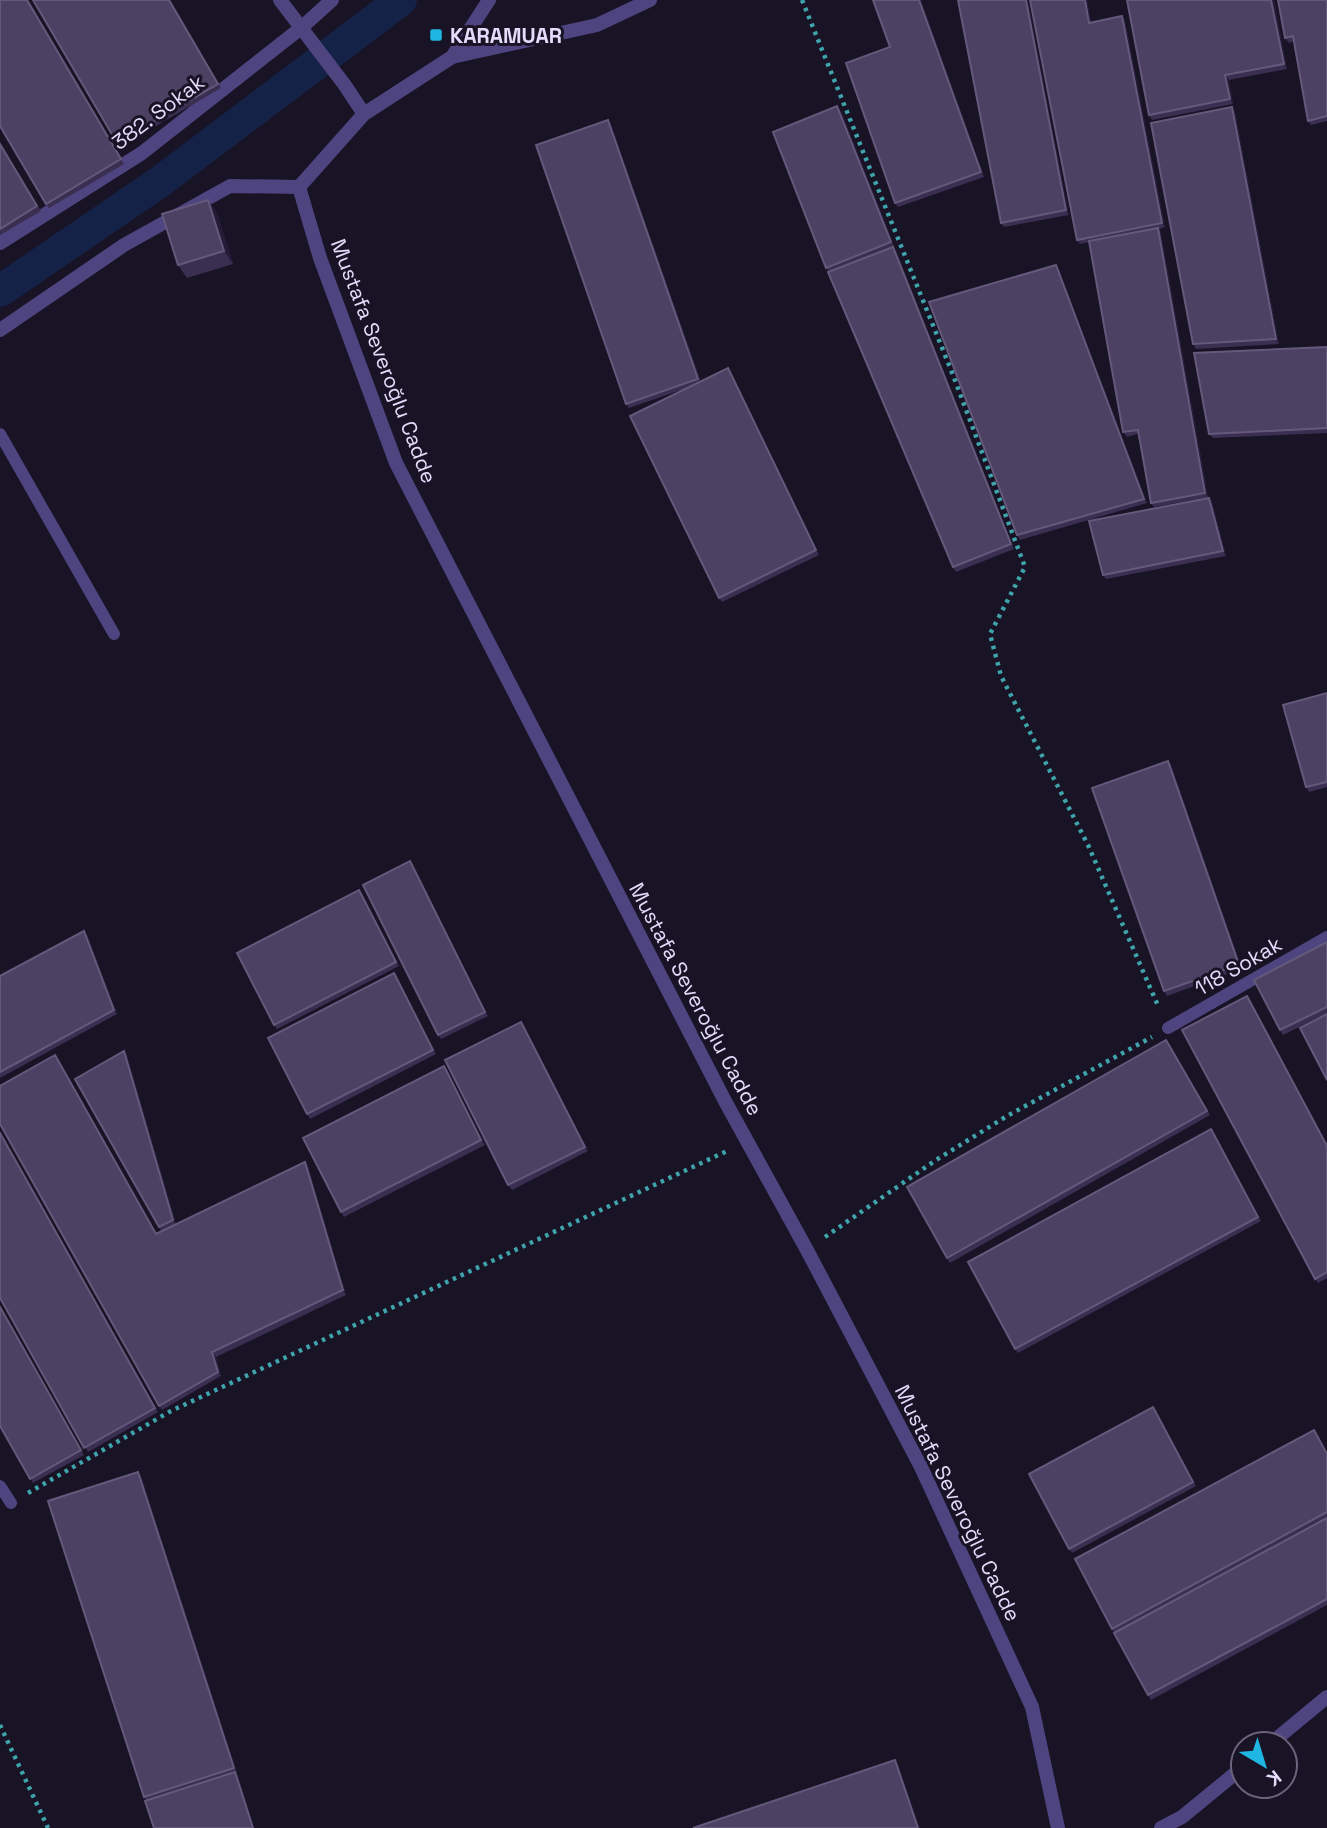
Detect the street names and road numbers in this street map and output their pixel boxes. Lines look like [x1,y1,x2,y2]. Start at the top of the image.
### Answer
street label: 382. Sokak [106,69,210,155]
street label: Mustafa Severoğlu Cadde [325,235,443,487]
street label: Mustafa Severoğlu Cadde [623,878,769,1120]
street label: 118 Sokak [1190,930,1286,1002]
street label: Mustafa Severoğlu Cadde [889,1380,1027,1626]

